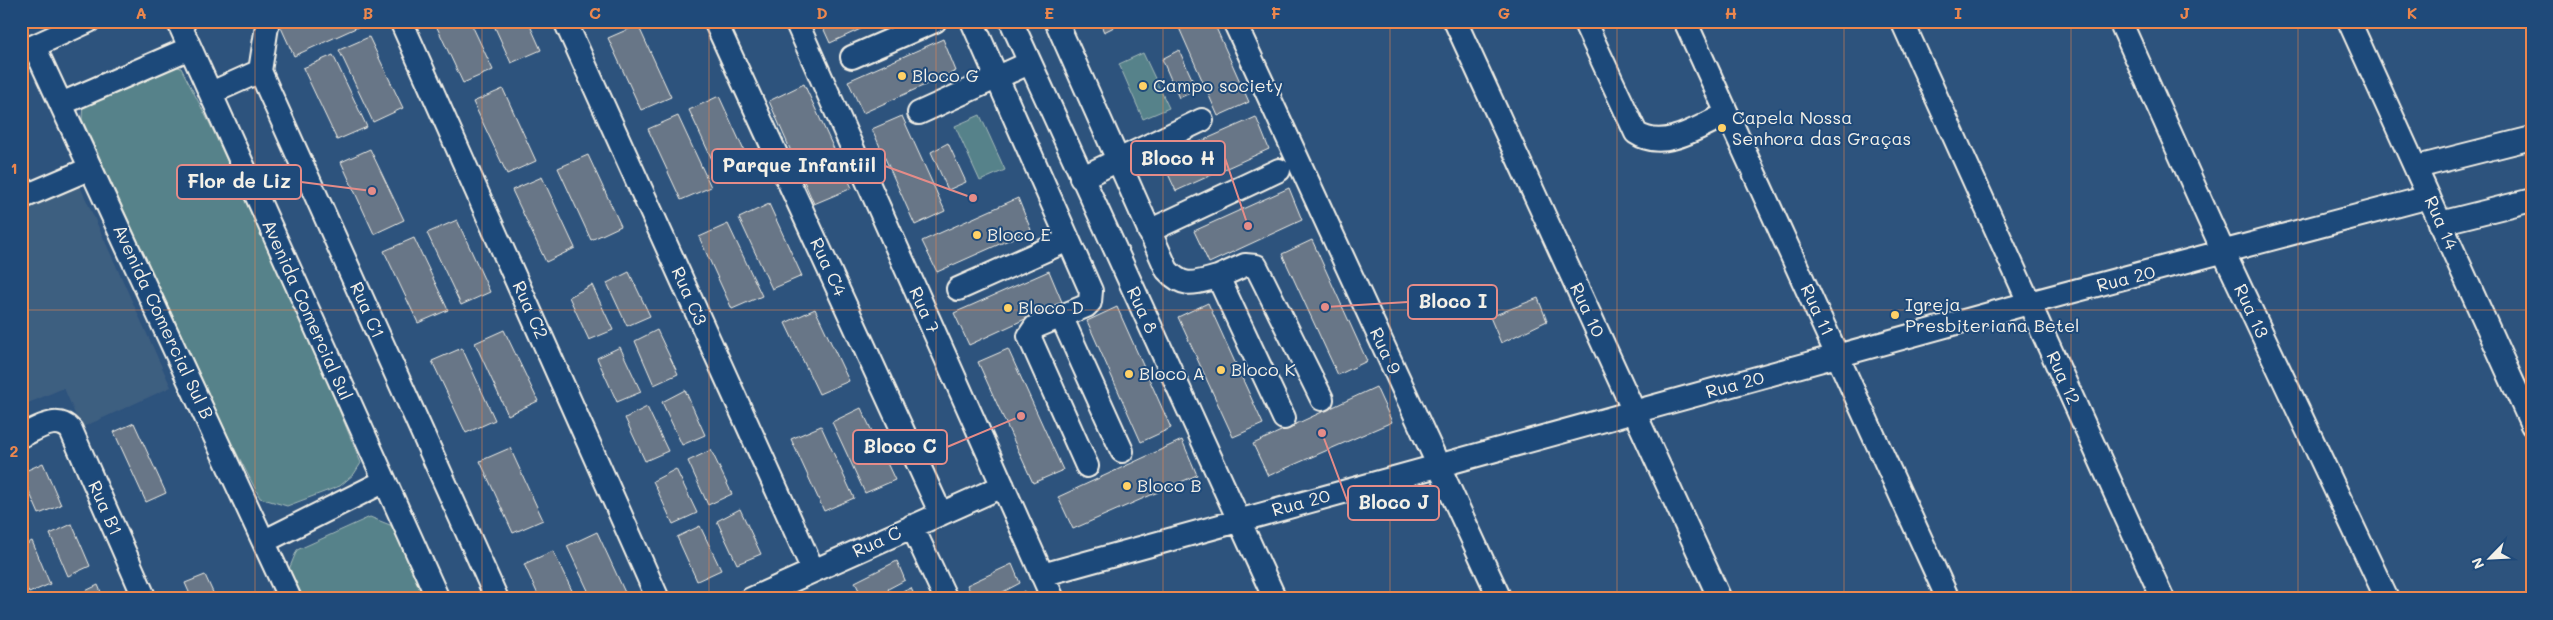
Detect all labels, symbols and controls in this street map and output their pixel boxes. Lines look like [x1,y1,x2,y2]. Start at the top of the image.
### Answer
text: A [135,2,147,23]
text: B [363,2,373,23]
text: C [589,2,601,23]
text: D [816,2,828,23]
text: E [1044,2,1054,23]
text: F [1271,2,1281,23]
text: G [1498,2,1510,23]
text: H [1725,2,1737,23]
text: I [1954,2,1962,23]
text: J [2180,2,2190,23]
text: K [2407,2,2417,23]
place label: Bloco G [912,63,979,87]
marker: Bloco G [896,70,908,82]
place label: Campo society [1153,73,1283,97]
marker: Campo society [1137,80,1149,92]
place label: Capela Nossa Senhora das Graças [1732,105,1911,150]
marker: Capela Nossa Senhora das Graças [1716,122,1728,134]
callout: Bloco H [1131,141,1225,175]
text: Bloco H [1141,145,1215,170]
callout: Parque Infantiil [712,149,885,183]
text: Parque Infantiil [722,152,876,177]
text: 1 [10,157,18,178]
callout: Flor de Liz [177,165,301,199]
text: Flor de Liz [187,168,291,193]
street label: Rua 14 [2419,192,2465,254]
street label: Avenida Comercial Sul [257,215,359,404]
street label: Avenida Comercial Sul B [108,220,220,423]
place label: Bloco E [987,222,1051,246]
marker: Bloco E [971,229,983,241]
street label: Rua C4 [805,234,853,300]
street label: Rua 20 [2094,259,2158,297]
street label: Rua C3 [666,262,713,329]
street label: Rua C2 [507,277,554,342]
street label: Rua C1 [345,278,391,342]
street label: Rua 10 [1565,278,1611,341]
street label: Rua 11 [1796,280,1840,339]
street label: Rua 13 [2229,280,2275,341]
street label: Rua 8 [1122,282,1164,337]
street label: Rua 7 [904,283,946,337]
callout: Bloco I [1408,285,1497,319]
text: Bloco I [1419,288,1487,313]
place label: Igreja Presbiteriana Betel [1905,292,2080,337]
place label: Bloco D [1018,295,1084,319]
marker: Bloco D [1002,302,1014,314]
marker: Igreja Presbiteriana Betel [1889,309,1901,321]
street label: Rua 9 [1365,323,1407,378]
street label: Rua 12 [2041,347,2086,408]
place label: Bloco K [1231,357,1295,381]
place label: Bloco A [1139,361,1205,385]
marker: Bloco K [1215,364,1227,376]
street label: Rua 20 [1703,365,1767,403]
marker: Bloco A [1123,368,1135,380]
callout: Bloco C [853,430,947,464]
text: Bloco C [863,433,937,458]
text: 2 [10,440,19,461]
place label: Bloco B [1137,473,1202,497]
street label: Rua B1 [83,476,129,539]
marker: Bloco B [1121,480,1133,492]
street label: Rua 20 [1269,483,1333,521]
callout: Bloco J [1348,486,1439,520]
text: Bloco J [1358,489,1430,514]
street label: Rua C [848,520,905,562]
north arrow [2466,532,2516,582]
text: N [2467,555,2489,572]

